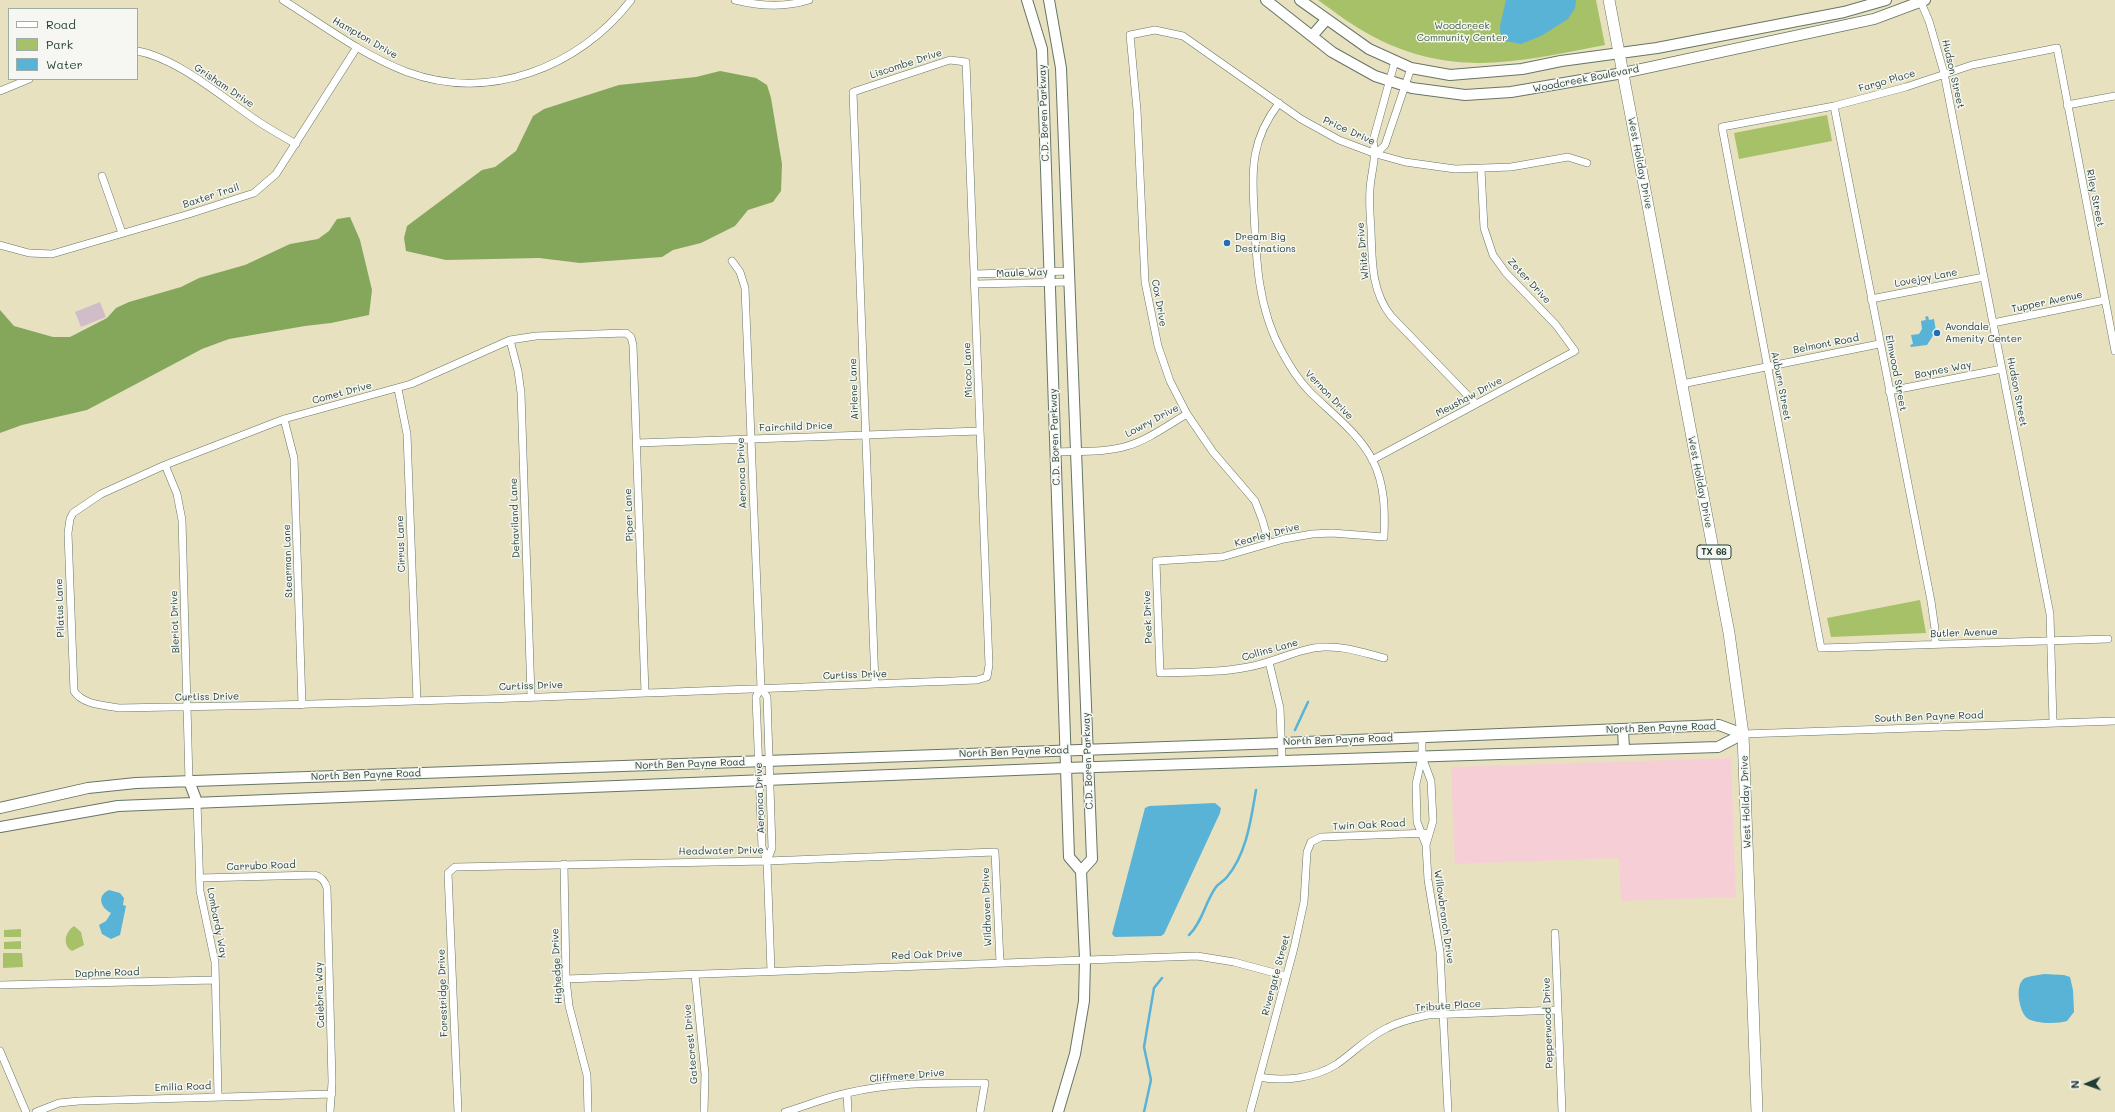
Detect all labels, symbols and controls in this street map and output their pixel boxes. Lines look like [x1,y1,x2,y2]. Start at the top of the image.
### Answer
legend [8,8,138,80]
street label: Hampton Drive [330,15,400,61]
text: Road [46,16,76,32]
park label: Woodcreek Community Center [1417,20,1507,44]
text: Park [46,36,73,52]
street label: Hudson Street [1939,38,1967,110]
street label: Liscombe Drive [868,47,944,81]
text: Water [46,56,83,72]
street label: Grisham Drive [192,62,256,110]
street label: Woodcreek Boulevard [1532,63,1640,95]
street label: C.D. Boren Parkway [1036,64,1052,162]
street label: Fargo Place [1857,67,1917,95]
street label: Price Drive [1321,114,1377,148]
street label: West Holiday Drive [1625,116,1655,210]
street label: Riley Street [2084,168,2106,228]
street label: Baxter Trail [181,181,241,211]
street label: White Drive [1355,222,1371,280]
place label: Dream Big Destinations [1235,231,1296,254]
marker: Dream Big Destinations [1222,238,1232,248]
street label: Zeter Drive [1505,256,1553,306]
street label: Maule Way [996,266,1048,280]
street label: Lovejoy Lane [1894,266,1958,290]
street label: Cox Drive [1149,278,1169,328]
street label: Tupper Avenue [2010,289,2084,315]
place label: Avondale Amenity Center [1945,321,2022,344]
marker: Avondale Amenity Center [1932,328,1942,338]
street label: Belmont Road [1792,332,1860,356]
street label: Elmwood Street [1883,334,1909,412]
street label: Micco Lane [961,342,975,398]
street label: Auburn Street [1768,351,1794,421]
street label: Hudson Street [2004,356,2030,428]
street label: Airlene Lane [847,358,861,420]
street label: Baynes Way [1914,359,1972,381]
street label: Vernon Drive [1302,368,1356,422]
street label: Meushaw Drive [1434,374,1504,420]
street label: Comet Drive [311,379,373,407]
street label: C.D. Boren Parkway [1047,388,1063,486]
street label: Lowry Drive [1123,402,1181,440]
street label: Fairchild Drice [759,420,833,434]
street label: West Holiday Drive [1685,435,1715,529]
street label: Aeronca Drive [735,437,749,509]
street label: Dehaviland Lane [508,478,522,558]
street label: Piper Lane [622,488,636,542]
street label: Cirrus Lane [394,515,408,573]
street label: Kearley Drive [1233,521,1301,549]
street label: Stearman Lane [281,524,295,598]
road number: TX 66 [1697,545,1731,559]
street label: Pilatus Lane [53,578,67,638]
street label: Bleriot Drive [168,590,182,654]
street label: Peek Drive [1141,590,1155,644]
street label: Butler Avenue [1930,626,1998,640]
street label: Collins Lane [1240,636,1300,664]
street label: Curtiss Drive [823,668,887,682]
street label: Curtiss Drive [499,679,563,693]
street label: Curtiss Drive [175,690,239,704]
street label: South Ben Payne Road [1874,709,1984,725]
street label: C.D. Boren Parkway [1080,712,1096,810]
street label: North Ben Payne Road [1606,720,1716,736]
street label: North Ben Payne Road [1283,732,1393,748]
street label: North Ben Payne Road [959,744,1069,760]
street label: West Holiday Drive [1738,755,1754,849]
street label: North Ben Payne Road [635,756,745,772]
street label: Aeronca Drive [753,762,767,834]
street label: North Ben Payne Road [311,767,421,783]
street label: Twin Oak Road [1332,817,1406,833]
street label: Headwater Drive [678,844,764,858]
street label: Carrubo Road [226,859,296,873]
street label: Wildhaven Drive [980,867,994,947]
street label: Willowbranch Drive [1431,869,1457,965]
street label: Lombardy Way [204,887,230,959]
street label: Highedge Drive [549,928,565,1004]
street label: Rivergate Street [1259,933,1293,1017]
street label: Red Oak Drive [891,948,963,962]
street label: Forestridge Drive [435,949,451,1037]
street label: Calebria Way [313,962,327,1028]
street label: Daphne Road [74,966,140,980]
street label: Pepperwood Drive [1540,977,1556,1069]
street label: Tribute Place [1415,998,1481,1014]
street label: Gatecrest Drive [682,1004,700,1084]
north arrow [2067,1064,2107,1104]
street label: Cliffmere Drive [869,1067,945,1085]
street label: Emilia Road [154,1080,212,1094]
text: N [2067,1080,2082,1089]

